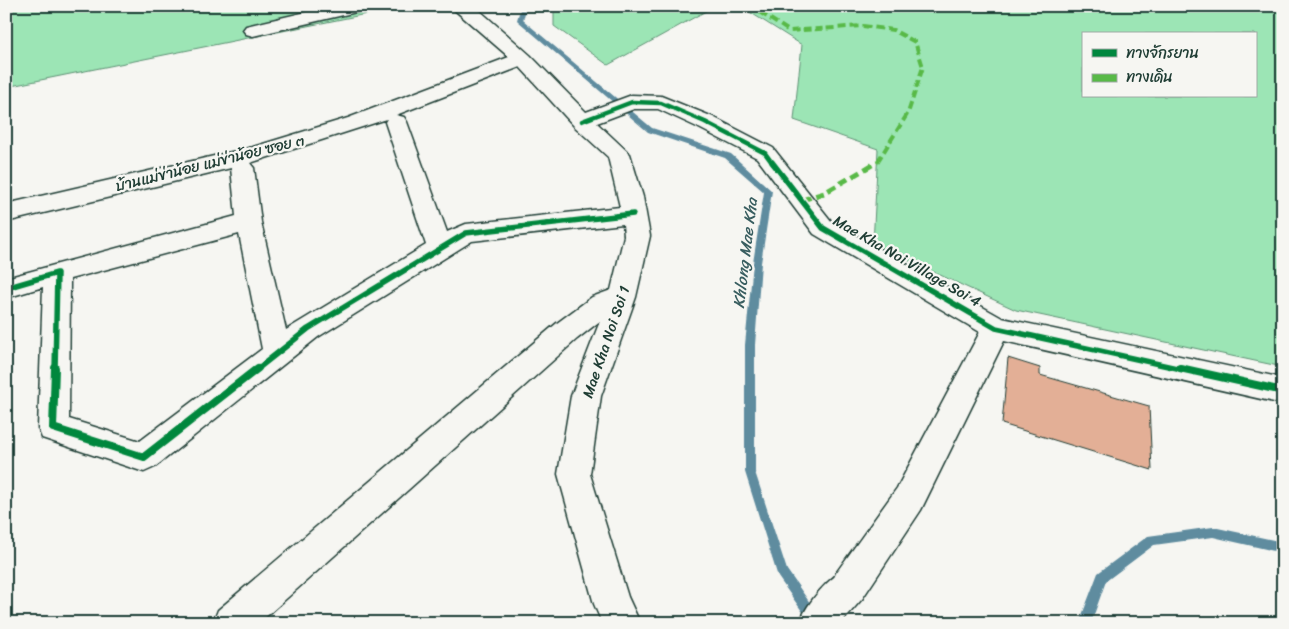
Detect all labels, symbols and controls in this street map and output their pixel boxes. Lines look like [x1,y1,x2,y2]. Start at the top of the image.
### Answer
legend [1082,32,1256,98]
text: ทางจักรยาน [1126,40,1199,66]
text: ทางเดิน [1126,64,1173,90]
street label: บ้านแม่ข่าน้อย แม่ข่าน้อย ซอย ๓ [113,127,307,199]
water label: Khlong Mae Kha [724,194,766,310]
street label: Mae Kha Noi Village Soi 4 [828,208,986,314]
street label: Mae Kha Noi Soi 1 [575,282,637,402]

